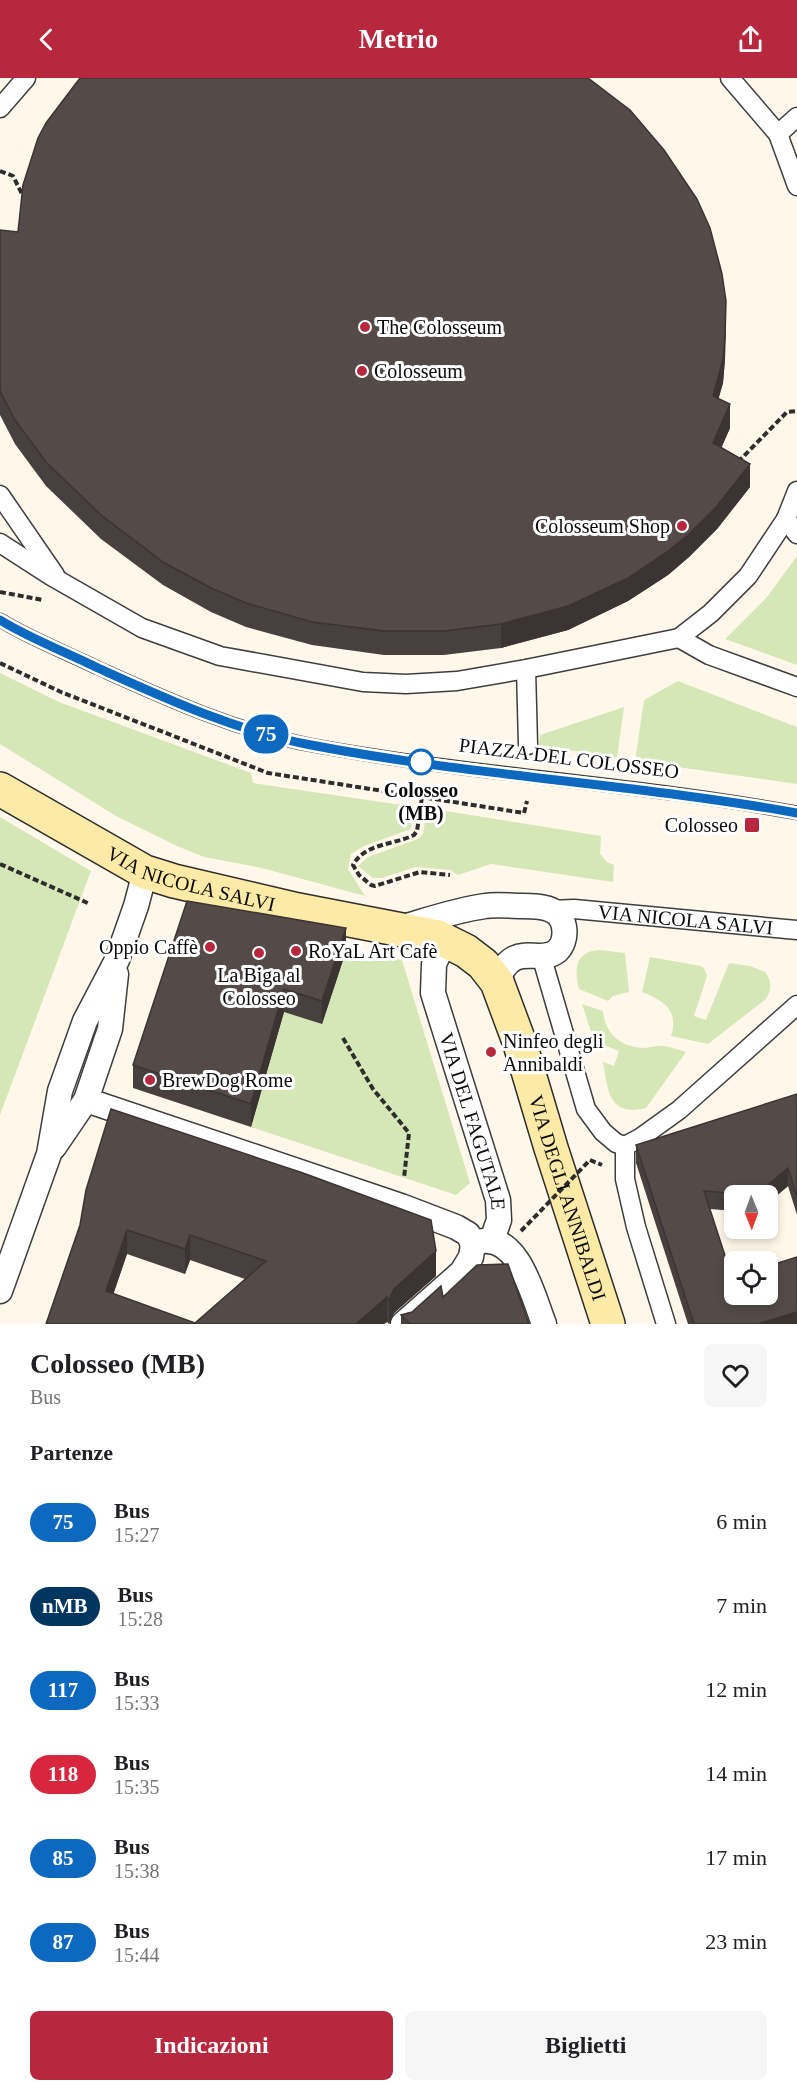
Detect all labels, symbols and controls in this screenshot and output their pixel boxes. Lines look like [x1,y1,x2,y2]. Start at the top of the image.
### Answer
icon: back [30,23,63,56]
icon: share [734,23,767,56]
text: Metrio [359,24,438,54]
place label: The Colosseum [377,316,502,338]
marker: The Colosseum [358,320,372,334]
place label: Colosseum [374,360,463,382]
marker: Colosseum [355,364,369,378]
place label: Colosseum Shop [535,515,670,538]
marker: Colosseum Shop [675,519,689,533]
line badge: 75 [239,714,293,754]
text: 75 [256,722,277,746]
street label: PIAZZA DEL COLOSSEO [458,734,680,782]
marker: Colosseo (MB) [408,749,434,775]
place label: Colosseo (MB) [384,779,458,825]
place label: Colosseo [665,814,738,836]
marker: Colosseo [743,816,761,834]
street label: VIA NICOLA SALVI [103,842,277,915]
street label: VIA NICOLA SALVI [597,900,774,939]
place label: Oppio Caffè [99,936,198,959]
marker: Oppio Caffè [203,940,217,954]
place label: RoYaL Art Cafè [308,940,438,962]
marker: RoYaL Art Cafè [289,944,303,958]
marker: La Biga al Colosseo [252,946,266,960]
place label: La Biga al Colosseo [217,964,301,1009]
street label: VIA DEL FAGUTALE [435,1030,509,1211]
place label: Ninfeo degli Annibaldi [503,1030,604,1075]
marker: Ninfeo degli Annibaldi [484,1045,498,1059]
place label: BrewDog Rome [162,1069,293,1092]
marker: BrewDog Rome [143,1073,157,1087]
street label: VIA DEGLI ANNIBALDI [525,1092,611,1303]
north arrow [724,1185,778,1239]
map controls [724,1185,778,1305]
button: locate [724,1251,778,1305]
button: heart [704,1344,767,1407]
text: Colosseo (MB) [30,1348,205,1379]
text: Bus [30,1386,61,1408]
text: Partenze [30,1440,113,1465]
text: Bus [114,1498,149,1523]
text: 6 min [716,1509,767,1534]
text: 75 [53,1510,74,1534]
text: 15:27 [114,1524,160,1546]
text: Bus [118,1582,153,1607]
text: 7 min [716,1593,767,1618]
text: nMB [42,1594,88,1618]
text: 15:28 [118,1608,163,1630]
text: Bus [114,1666,149,1691]
text: 12 min [705,1677,767,1702]
text: 117 [48,1678,78,1702]
text: 15:33 [114,1692,160,1714]
text: Bus [114,1750,149,1775]
text: 14 min [705,1761,767,1786]
text: 118 [48,1762,78,1786]
text: 15:35 [114,1776,160,1798]
text: Bus [114,1834,149,1859]
text: 17 min [705,1845,767,1870]
text: 85 [53,1846,74,1870]
text: 15:38 [114,1860,160,1882]
text: Bus [114,1918,149,1943]
text: 23 min [705,1929,767,1954]
text: 87 [53,1930,74,1954]
text: 15:44 [114,1944,160,1966]
button: Indicazioni [30,2011,393,2080]
button: Biglietti [405,2011,767,2080]

